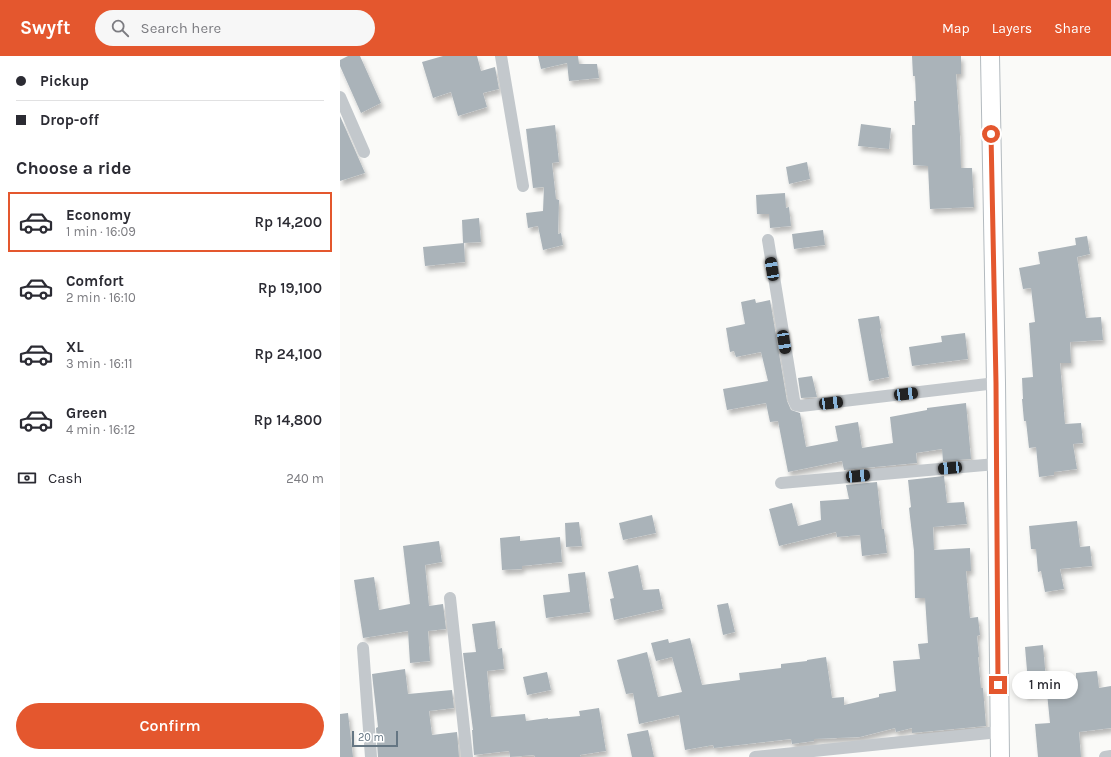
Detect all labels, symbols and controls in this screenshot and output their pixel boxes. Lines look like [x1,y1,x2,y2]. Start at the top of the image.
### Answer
search box [95,10,375,46]
text: Swyft [20,17,71,39]
icon: search [109,17,131,39]
text: Search here [141,19,221,37]
text: Map [942,20,970,37]
text: Layers [992,20,1032,37]
text: Share [1054,20,1091,37]
text: Pickup [40,72,89,90]
text: Drop-off [40,111,99,129]
route start [982,125,1000,143]
text: Choose a ride [16,157,131,179]
icon: car [18,204,54,240]
text: Economy [66,206,131,224]
text: Rp 14,200 [254,213,322,231]
text: 1 min · 16:09 [66,224,136,239]
car [764,256,780,282]
icon: car [18,270,54,306]
text: Comfort [66,272,124,290]
text: Rp 19,100 [258,279,322,297]
text: 2 min · 16:10 [66,290,136,305]
car [776,329,792,355]
icon: car [18,336,54,372]
text: XL [66,338,84,356]
text: Rp 24,100 [254,345,322,363]
text: 3 min · 16:11 [66,356,132,371]
car [893,387,919,401]
car [818,396,844,410]
icon: car [18,402,54,438]
text: Green [66,404,107,422]
text: Rp 14,800 [254,411,322,429]
text: 4 min · 16:12 [66,422,135,437]
car [938,461,962,475]
icon: cash [16,467,38,489]
text: Cash [48,469,82,487]
car [846,469,870,483]
text: 240 m [286,471,324,486]
callout: 1 min [1012,671,1078,699]
route end [989,676,1007,694]
text: 1 min [1029,677,1061,692]
button: Confirm [16,703,324,749]
scale bar [352,729,398,748]
text: 20 m [358,731,384,744]

